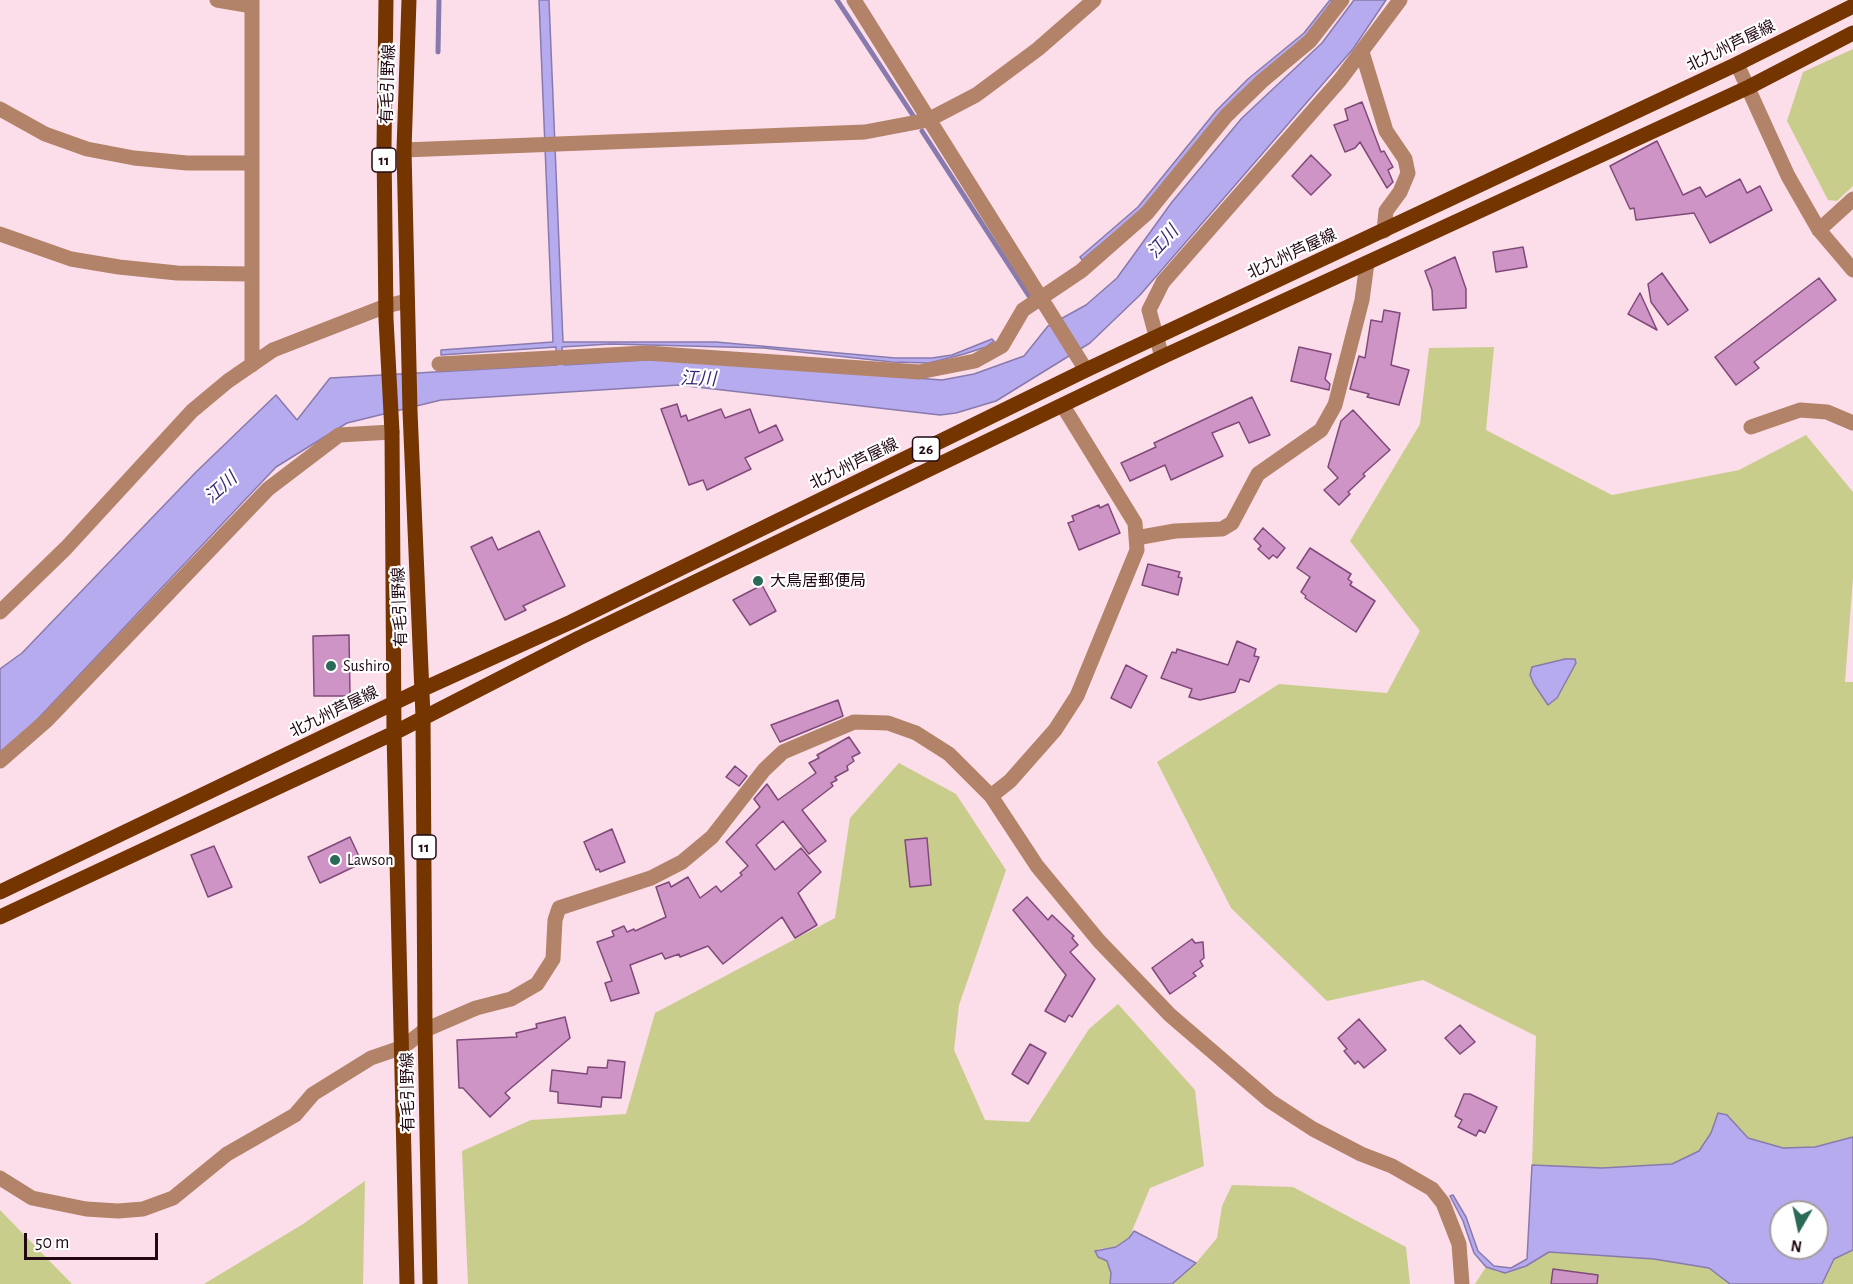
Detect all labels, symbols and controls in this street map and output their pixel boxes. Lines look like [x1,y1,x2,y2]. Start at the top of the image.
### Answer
street label: 北九州芦屋線 [1684,16,1778,76]
street label: 有毛引野線 [377,44,399,124]
road number: 11 [372,148,396,172]
water label: 江川 [1143,221,1183,263]
street label: 北九州芦屋線 [1244,225,1340,283]
water label: 江川 [680,368,716,390]
street label: 北九州芦屋線 [807,434,901,494]
road number: 26 [912,437,940,461]
water label: 江川 [200,468,242,508]
street label: 有毛引野線 [389,567,411,647]
place label: 大鳥居郵便局 [770,571,866,591]
marker: 大鳥居郵便局 [751,574,765,588]
place label: Sushiro [343,656,390,676]
marker: Sushiro [324,659,338,673]
street label: 北九州芦屋線 [287,682,381,742]
road number: 11 [412,835,436,859]
place label: Lawson [347,850,393,870]
marker: Lawson [328,853,342,867]
street label: 有毛引野線 [398,1052,418,1132]
north arrow [1769,1200,1829,1260]
scale bar [27,1221,160,1259]
text: 50 m [35,1234,69,1252]
text: N [1790,1237,1803,1255]

